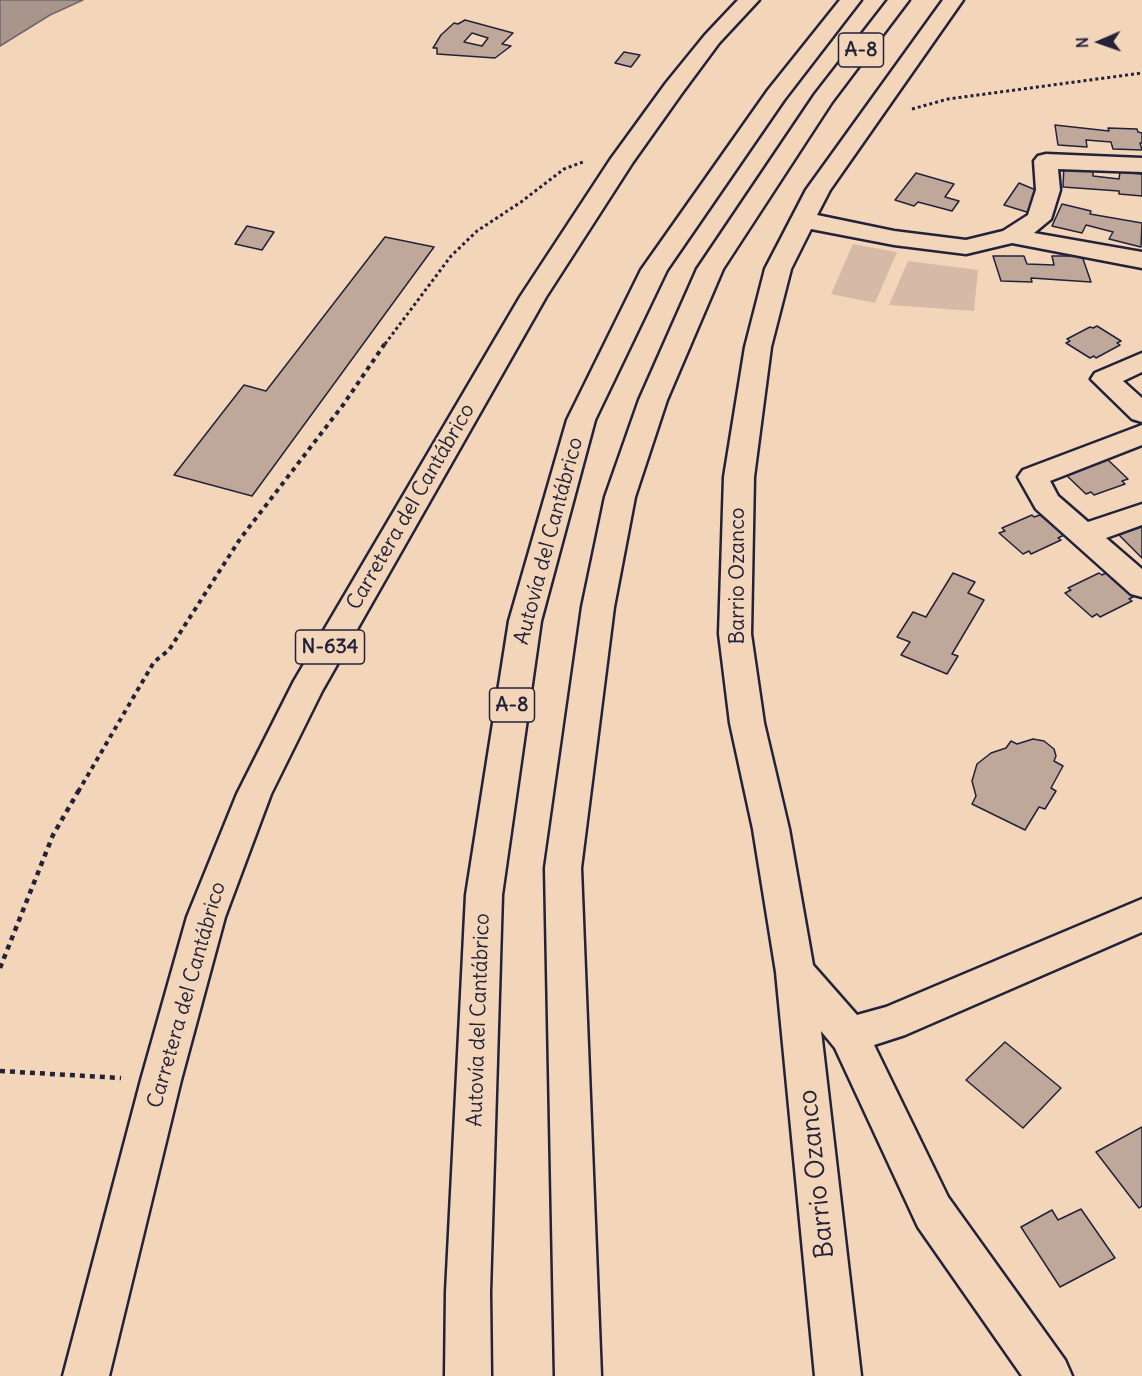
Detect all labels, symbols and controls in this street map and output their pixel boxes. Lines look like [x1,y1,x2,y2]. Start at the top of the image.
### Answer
north arrow [1070,12,1130,72]
road number: A-8 [838,33,884,67]
text: N [1072,37,1092,49]
street label: Carretera del Cantábrico [342,399,480,615]
street label: Autovía del Cantábrico [509,435,589,647]
street label: Barrio Ozanco [725,508,751,644]
road number: N-634 [296,630,364,664]
road number: A-8 [490,688,534,722]
street label: Carretera del Cantábrico [143,879,231,1111]
street label: Autovía del Cantábrico [463,913,495,1127]
street label: Barrio Ozanco [793,1088,841,1260]

